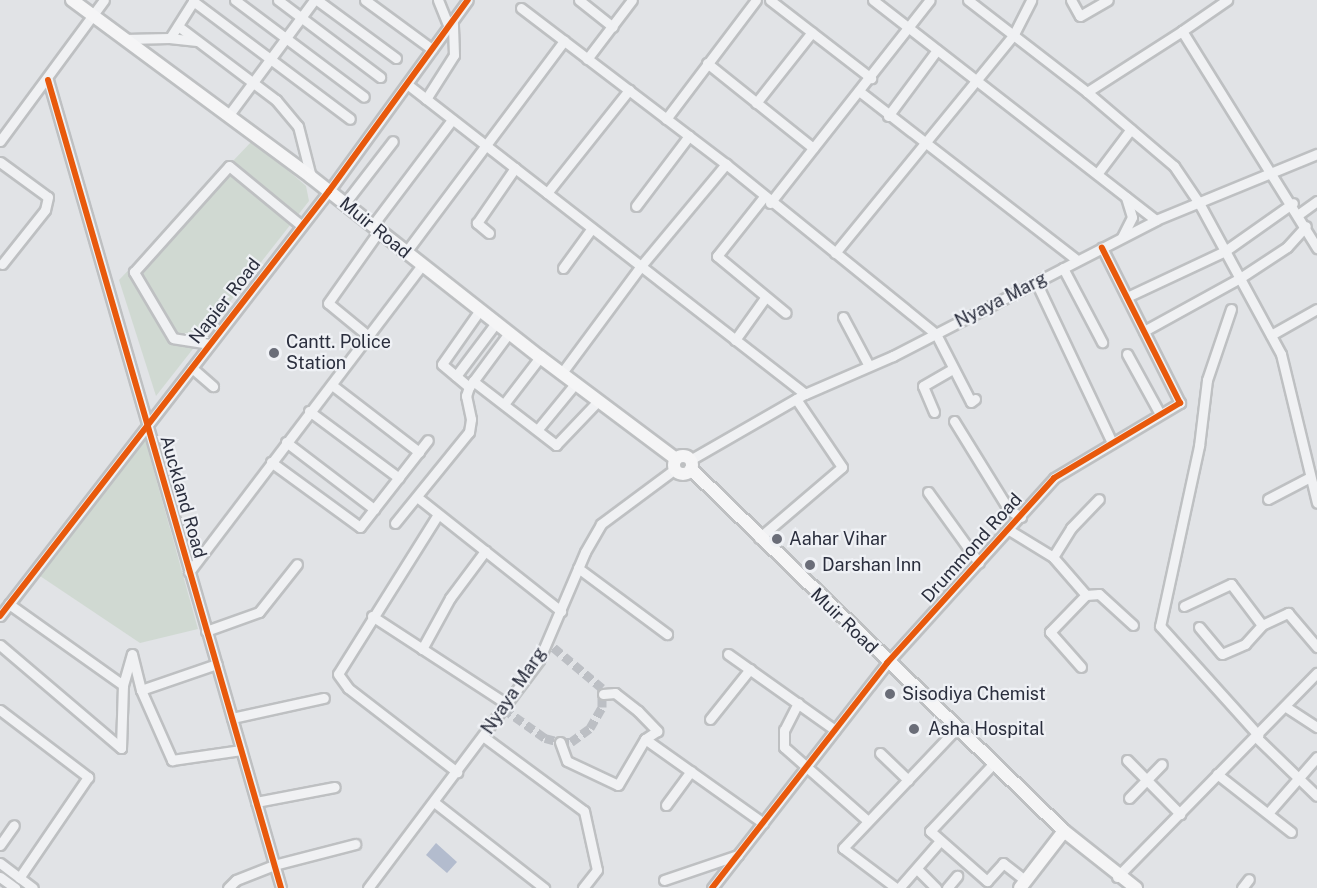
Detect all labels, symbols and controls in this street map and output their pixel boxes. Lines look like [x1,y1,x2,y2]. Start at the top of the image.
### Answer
street label: Muir Road [335,193,415,263]
street label: Napier Road [185,254,265,348]
street label: Nyaya Marg [951,268,1051,332]
place label: Cantt. Police Station [286,332,391,374]
marker: Cantt. Police Station [267,346,281,360]
street label: Auckland Road [155,433,211,561]
street label: Drummond Road [917,489,1027,607]
place label: Aahar Vihar [789,528,887,550]
marker: Aahar Vihar [770,532,784,546]
place label: Darshan Inn [822,554,921,576]
marker: Darshan Inn [803,558,817,572]
street label: Muir Road [806,584,882,658]
street label: Nyaya Marg [477,643,551,739]
place label: Sisodiya Chemist [902,683,1046,705]
marker: Sisodiya Chemist [883,687,897,701]
place label: Asha Hospital [928,718,1045,740]
marker: Asha Hospital [905,720,923,738]

